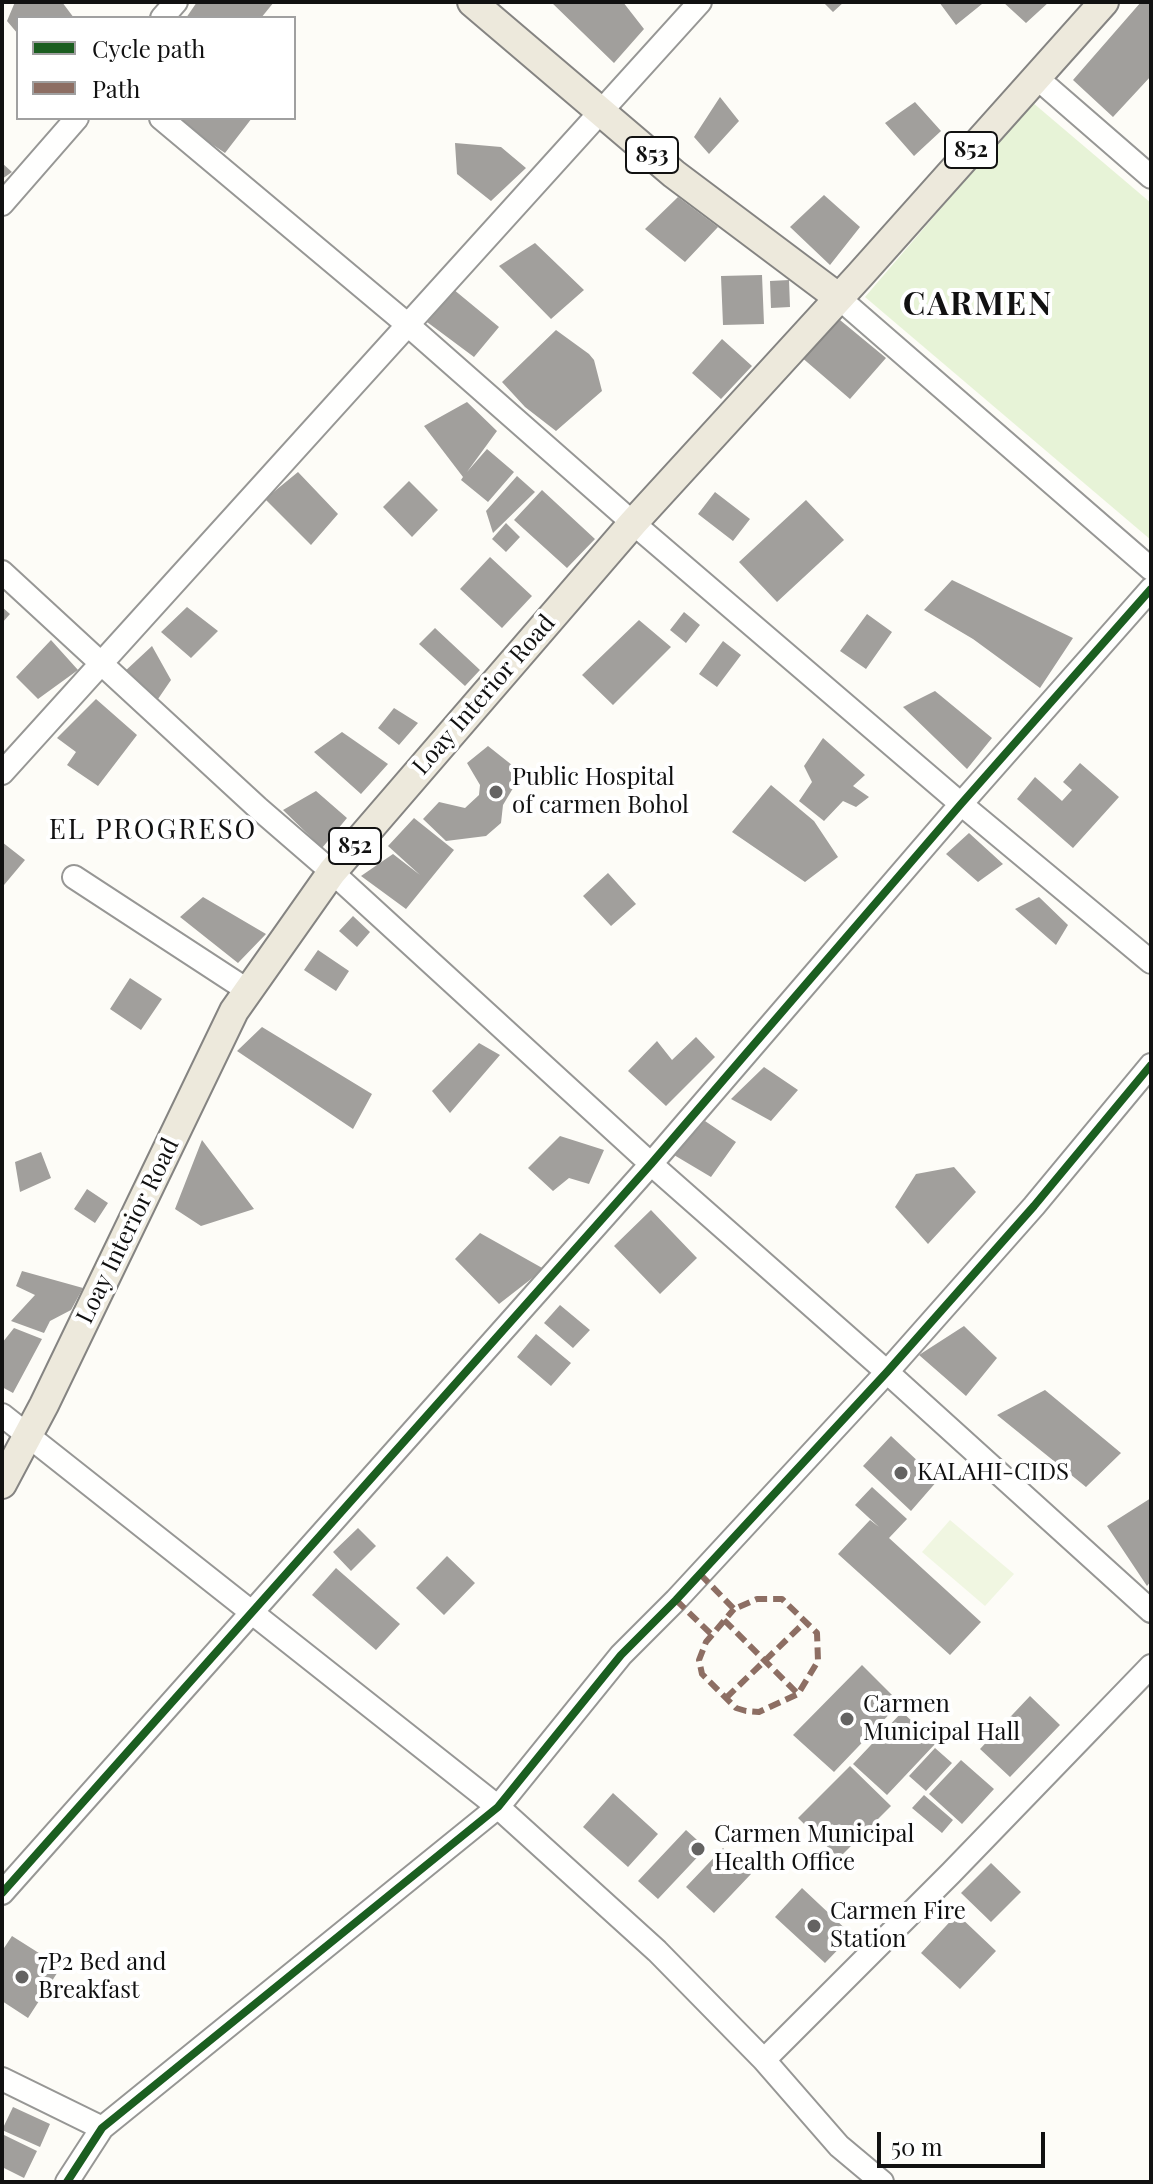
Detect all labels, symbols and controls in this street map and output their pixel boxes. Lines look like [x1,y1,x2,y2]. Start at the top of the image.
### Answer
legend [16,16,296,120]
text: Cycle path [92,32,205,64]
text: Path [92,72,140,104]
road number: 852 [945,132,997,168]
road number: 853 [626,137,678,173]
district label: CARMEN [903,286,1053,324]
street label: Loay Interior Road [407,609,561,781]
place label: Public Hospital of carmen Bohol [512,764,689,820]
marker: Public Hospital of carmen Bohol [487,783,505,801]
district label: EL PROGRESO [49,813,257,847]
road number: 852 [329,828,381,864]
street label: Loay Interior Road [71,1134,185,1328]
place label: KALAHI-CIDS [917,1459,1069,1487]
marker: KALAHI-CIDS [892,1464,910,1482]
place label: Carmen Municipal Hall [863,1691,1020,1747]
marker: Carmen Municipal Hall [838,1710,856,1728]
place label: Carmen Municipal Health Office [714,1821,914,1877]
marker: Carmen Municipal Health Office [689,1840,707,1858]
place label: Carmen Fire Station [830,1898,966,1954]
marker: Carmen Fire Station [805,1917,823,1935]
place label: 7P2 Bed and Breakfast [38,1949,166,2005]
marker: 7P2 Bed and Breakfast [13,1968,31,1986]
scale bar [881,2116,1049,2166]
text: 50 m [891,2130,943,2162]

